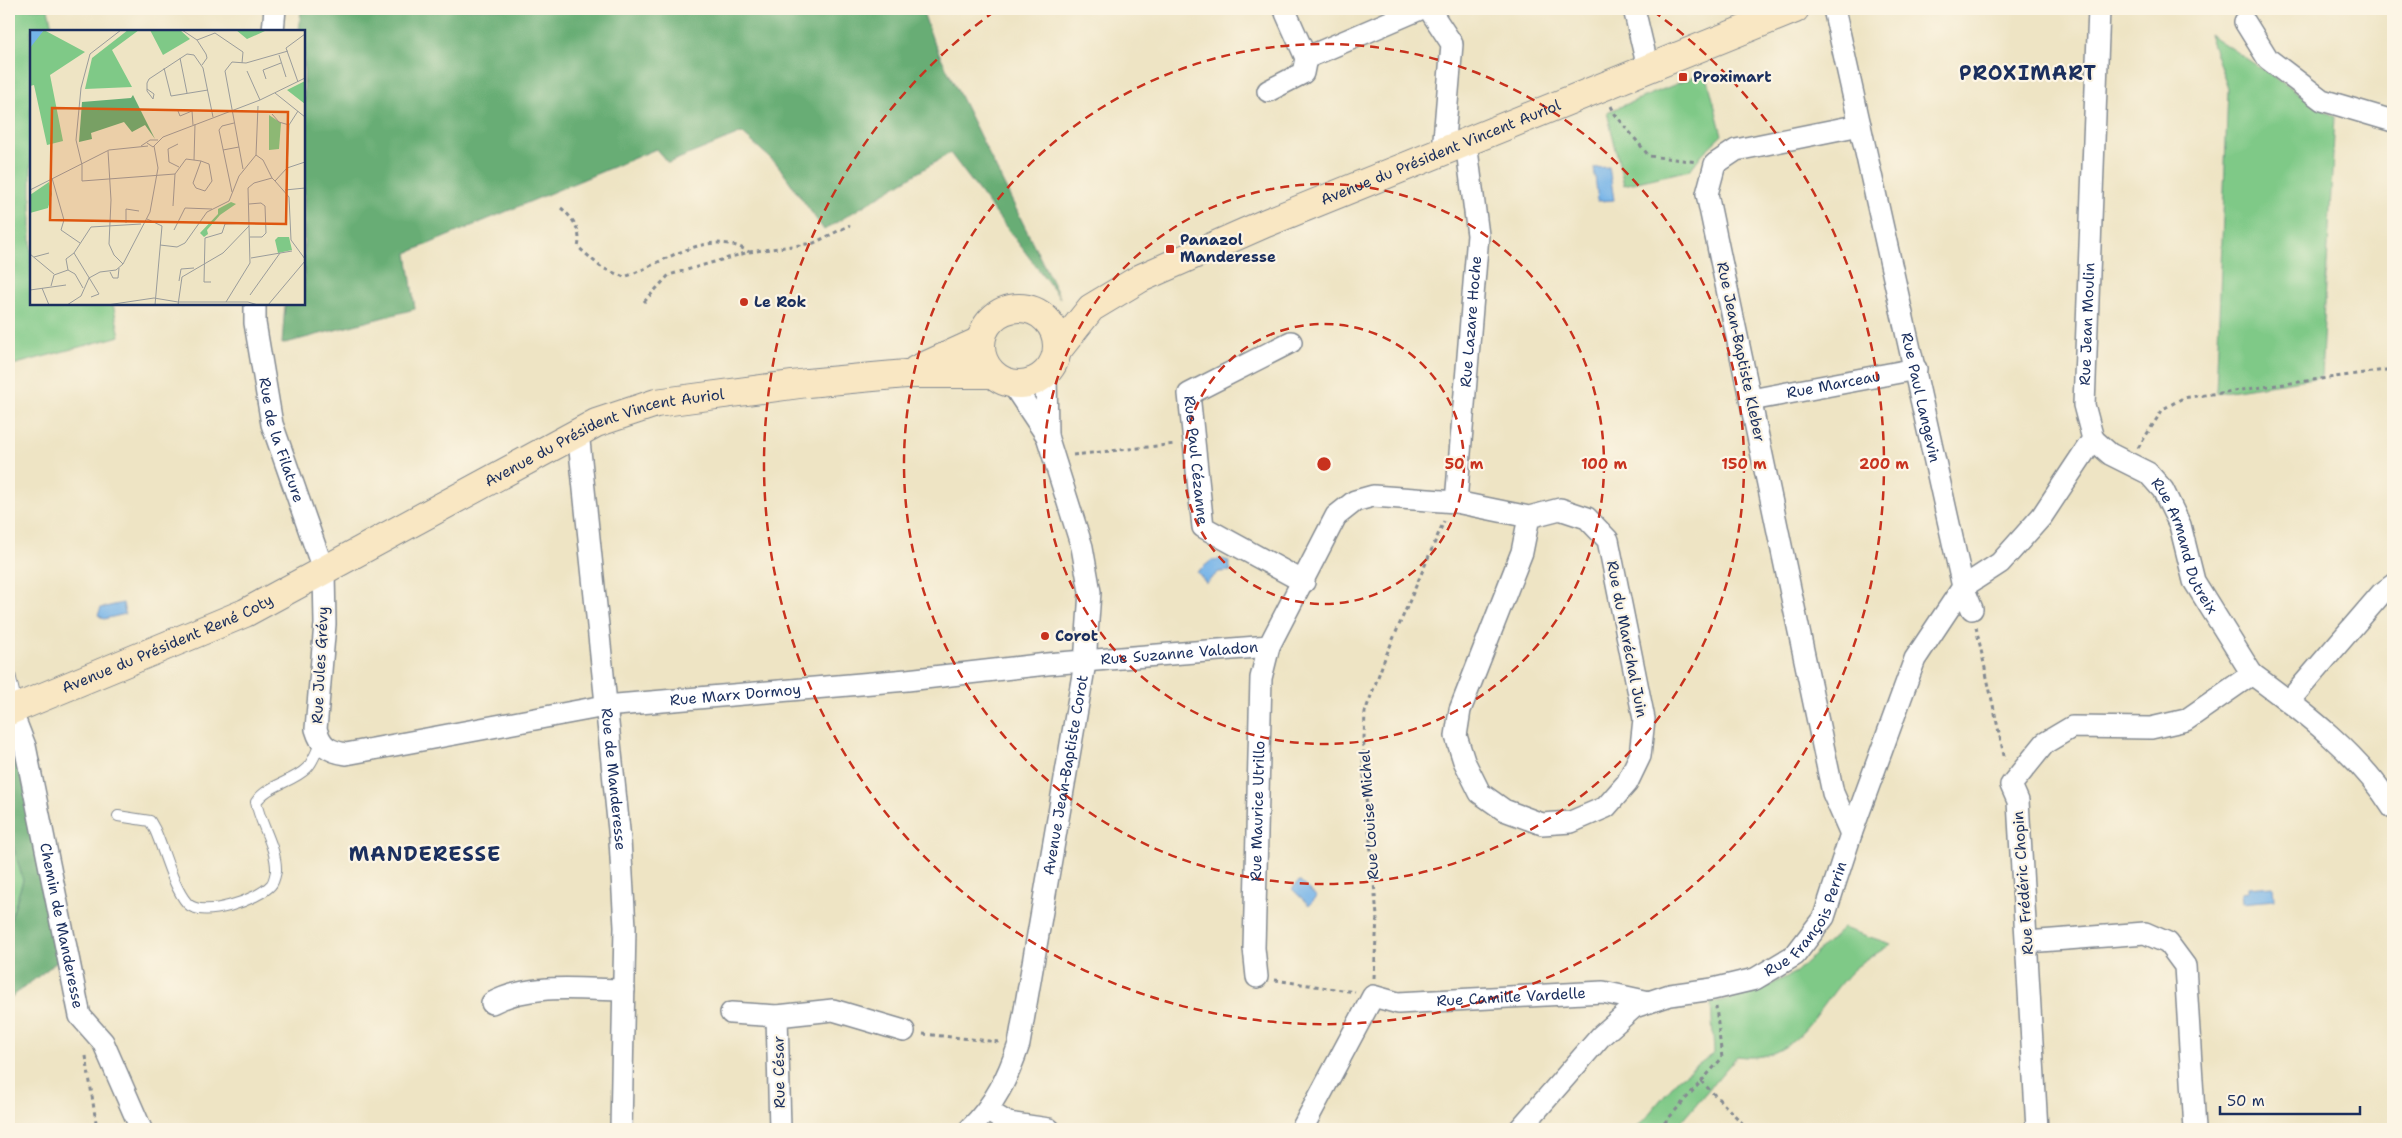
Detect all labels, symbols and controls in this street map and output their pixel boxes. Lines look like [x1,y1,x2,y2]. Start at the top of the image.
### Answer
inset map [30,30,305,305]
district label: PROXIMART [1959,60,2097,86]
place label: Proximart [1693,67,1772,87]
marker: Proximart [1677,71,1689,83]
street label: Avenue du Président Vincent Auriol [1318,95,1564,210]
place label: Panazol Manderesse [1180,230,1276,267]
marker: Panazol Manderesse [1164,243,1176,255]
street label: Rue Lazare Hoche [1455,255,1486,388]
street label: Rue Jean-Baptiste Kleber [1712,260,1770,444]
street label: Rue Jean Moulin [2075,262,2099,386]
place label: Le Rok [754,292,807,312]
marker: Le Rok [738,296,750,308]
street label: Rue Paul Langevin [1896,330,1945,464]
street label: Rue Marceau [1785,366,1882,403]
street label: Rue de la Filature [254,376,309,505]
street label: Avenue du Président Vincent Auriol [481,384,726,491]
street label: Rue Paul Cézanne [1179,395,1213,526]
text: 50 m [1445,454,1484,474]
text: 100 m [1581,454,1627,474]
text: 150 m [1721,454,1767,474]
text: 200 m [1859,454,1909,474]
centre of rings [1315,455,1333,473]
street label: Rue Armand Dutreix [2147,473,2222,618]
street label: Rue du Maréchal Juin [1602,559,1652,719]
street label: Avenue du Président René Coty [59,590,276,698]
street label: Rue Jules Grévy [307,606,333,724]
place label: Corot [1055,626,1098,646]
marker: Corot [1039,630,1051,642]
street label: Rue Suzanne Valadon [1100,637,1259,670]
street label: Avenue Jean-Baptiste Corot [1038,673,1093,877]
street label: Rue Marx Dormoy [669,679,802,710]
street label: Rue de Manderesse [597,707,631,851]
street label: Rue Maurice Utrillo [1246,741,1269,882]
street label: Rue Louise Michel [1354,749,1384,881]
street label: Rue Frédéric Chopin [2008,810,2038,956]
street label: Chemin de Manderesse [35,841,88,1010]
district label: MANDERESSE [349,841,501,867]
street label: Rue François Perrin [1760,859,1851,981]
street label: Rue Camille Vardelle [1436,983,1586,1011]
street label: Rue César [768,1035,790,1109]
scale bar [2220,1083,2360,1115]
text: 50 m [2227,1091,2265,1111]

